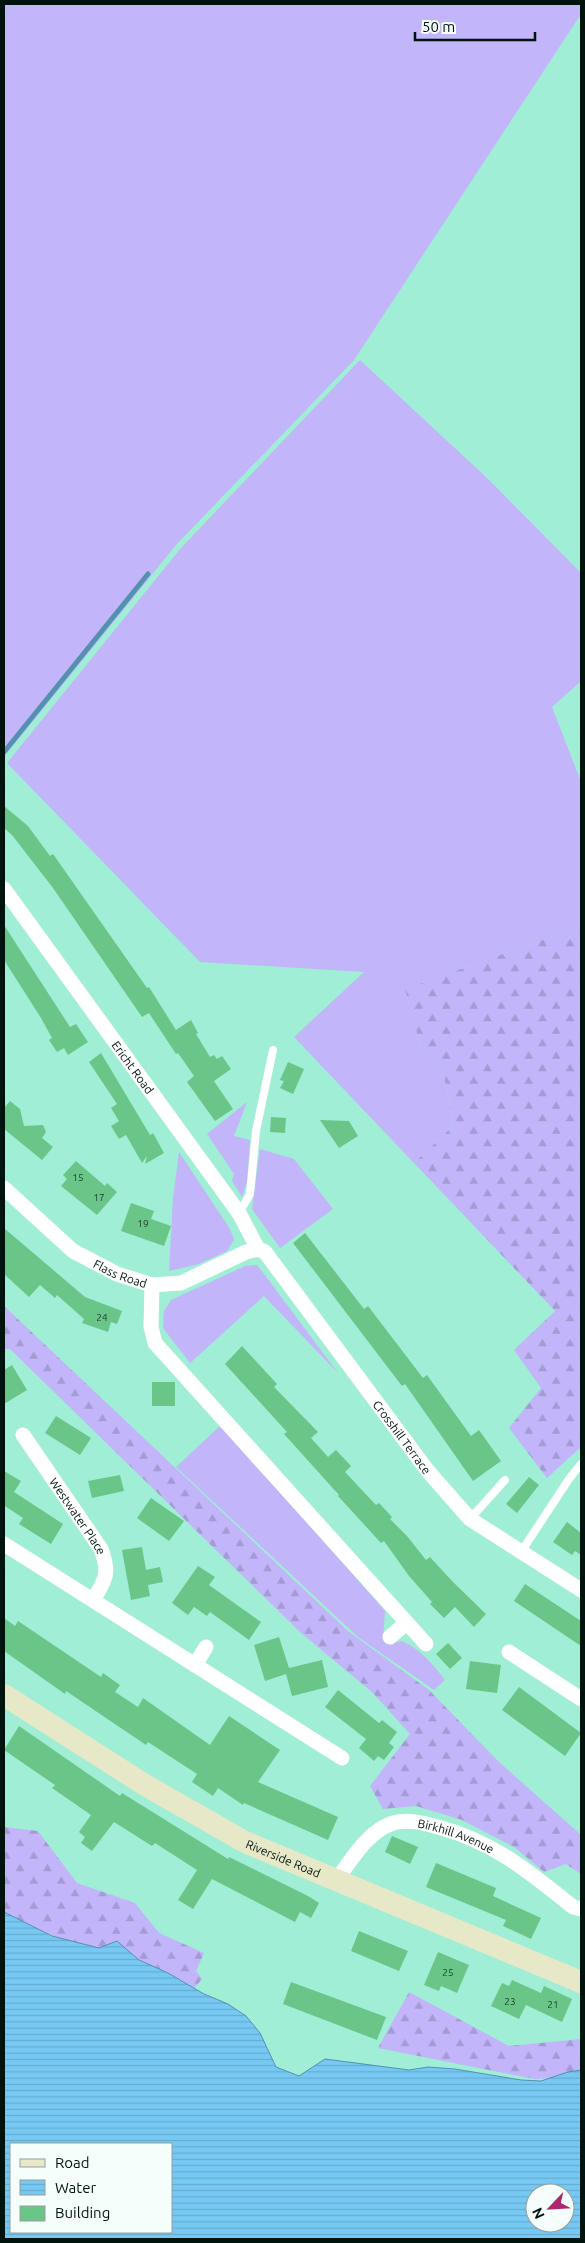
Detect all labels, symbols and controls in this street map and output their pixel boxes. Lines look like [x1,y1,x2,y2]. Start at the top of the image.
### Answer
scale bar [415,10,535,42]
text: 50 m [422,18,455,35]
street label: Ericht Road [110,1038,157,1096]
house number: 15 [72,1172,84,1183]
house number: 17 [93,1192,105,1203]
house number: 19 [137,1218,149,1229]
street label: Flass Road [92,1256,149,1290]
house number: 24 [96,1312,108,1323]
street label: Crosshill Terrace [371,1398,434,1476]
street label: Westwater Place [47,1475,109,1556]
street label: Birkhill Avenue [417,1816,497,1855]
street label: Riverside Road [244,1837,323,1879]
house number: 25 [442,1967,454,1978]
house number: 23 [504,1996,516,2007]
house number: 21 [547,1999,559,2010]
legend [10,2143,172,2233]
text: Road [55,2154,90,2171]
text: Water [55,2179,96,2196]
north arrow [525,2183,575,2233]
text: Building [55,2204,110,2221]
text: N [529,2205,548,2222]

